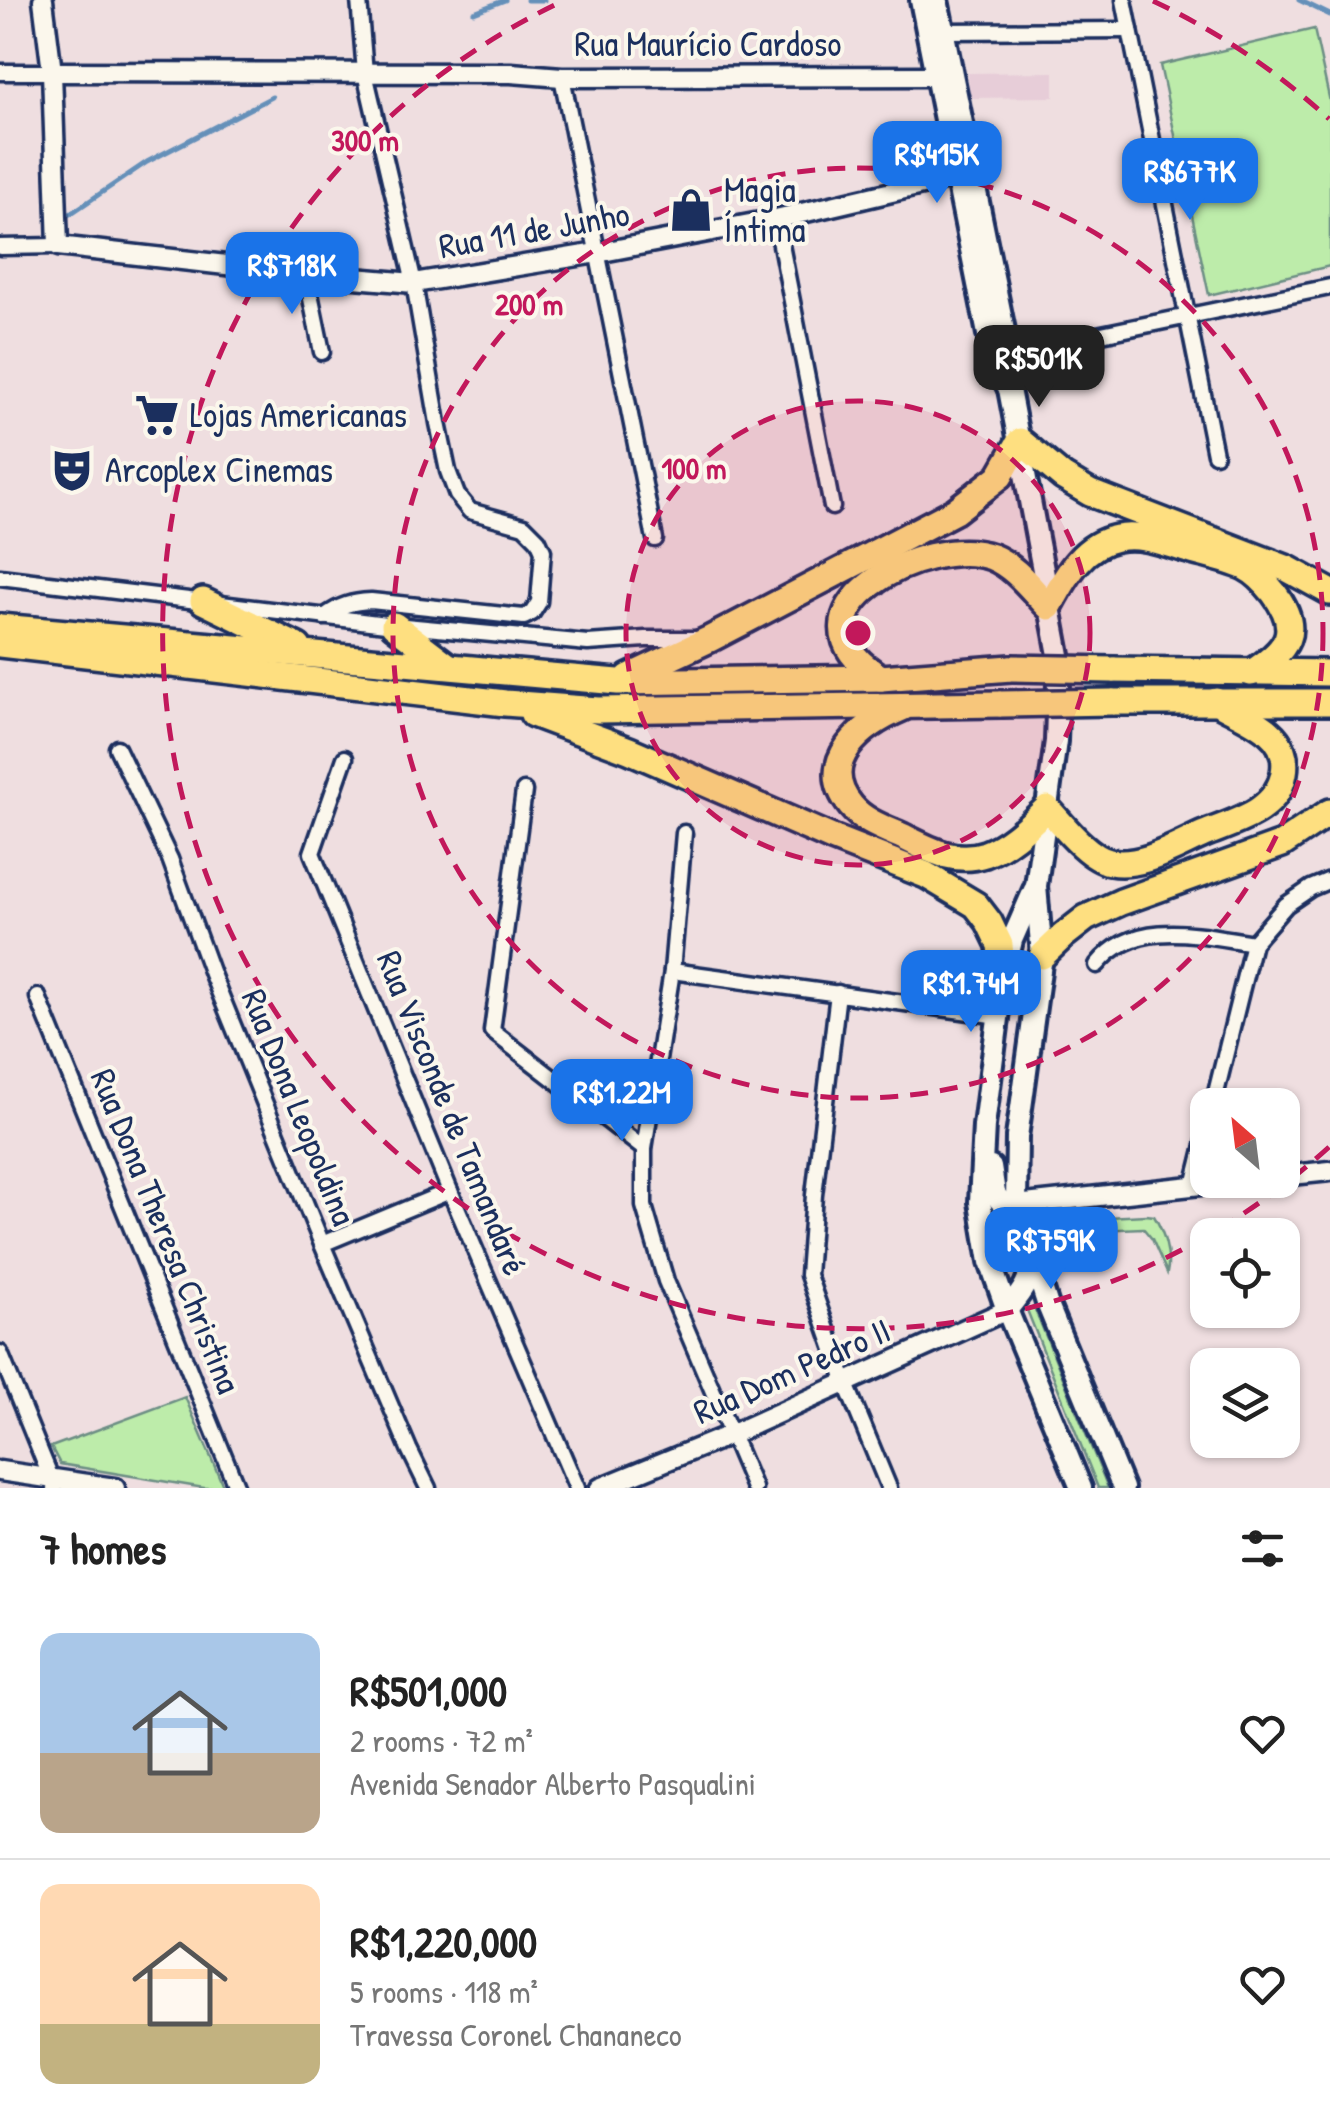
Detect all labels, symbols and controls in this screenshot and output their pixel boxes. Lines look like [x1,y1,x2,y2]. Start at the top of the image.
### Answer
street label: Rua Maurício Cardoso [575,20,841,67]
text: 300 m [331,120,399,160]
pin: R$415K [856,121,1018,206]
text: R$415K [895,132,979,175]
pin: R$677K [1109,138,1271,223]
text: R$677K [1144,149,1236,192]
place label: Magia Íntima [724,166,806,253]
shop icon: Magia Íntima [667,186,715,234]
street label: Rua 11 de Junho [435,190,633,269]
pin: R$718K [211,232,373,317]
text: R$718K [248,243,336,286]
text: 200 m [495,284,563,324]
pin: R$501K [958,325,1120,410]
text: R$501K [996,336,1082,379]
supermarket icon: Lojas Americanas [133,391,181,439]
place label: Lojas Americanas [190,391,407,438]
theatre icon: Arcoplex Cinemas [48,446,96,494]
place label: Arcoplex Cinemas [105,446,333,493]
text: 100 m [661,448,727,488]
centre of rings [840,615,876,651]
street label: Rua Visconde de Tamandaré [366,944,539,1282]
pin: R$1.74M [879,950,1063,1035]
text: R$1.74M [923,961,1019,1004]
street label: Rua Dona Leopoldina [231,982,368,1232]
pin: R$1.22M [530,1059,714,1144]
street label: Rua Dona Theresa Christina [80,1062,253,1400]
text: R$1.22M [573,1070,671,1113]
north arrow [1190,1088,1300,1198]
map controls [1190,1088,1300,1458]
pin: R$759K [970,1207,1132,1292]
text: R$759K [1007,1218,1095,1261]
button: locate [1190,1218,1300,1328]
street label: Rua Dom Pedro II [686,1306,898,1435]
button: layers [1190,1348,1300,1458]
text: 7 homes [40,1520,166,1577]
icon: filters [1235,1521,1290,1576]
text: R$501,000 [350,1662,507,1719]
icon: home [120,1673,240,1793]
icon: heart [1235,1706,1290,1761]
text: 2 rooms · 72 m² [350,1719,533,1762]
text: Avenida Senador Alberto Pasqualini [350,1762,756,1805]
text: R$1,220,000 [350,1913,537,1970]
icon: home [120,1924,240,2044]
icon: heart [1235,1957,1290,2012]
text: 5 rooms · 118 m² [350,1970,538,2013]
text: Travessa Coronel Chananeco [350,2013,682,2056]

